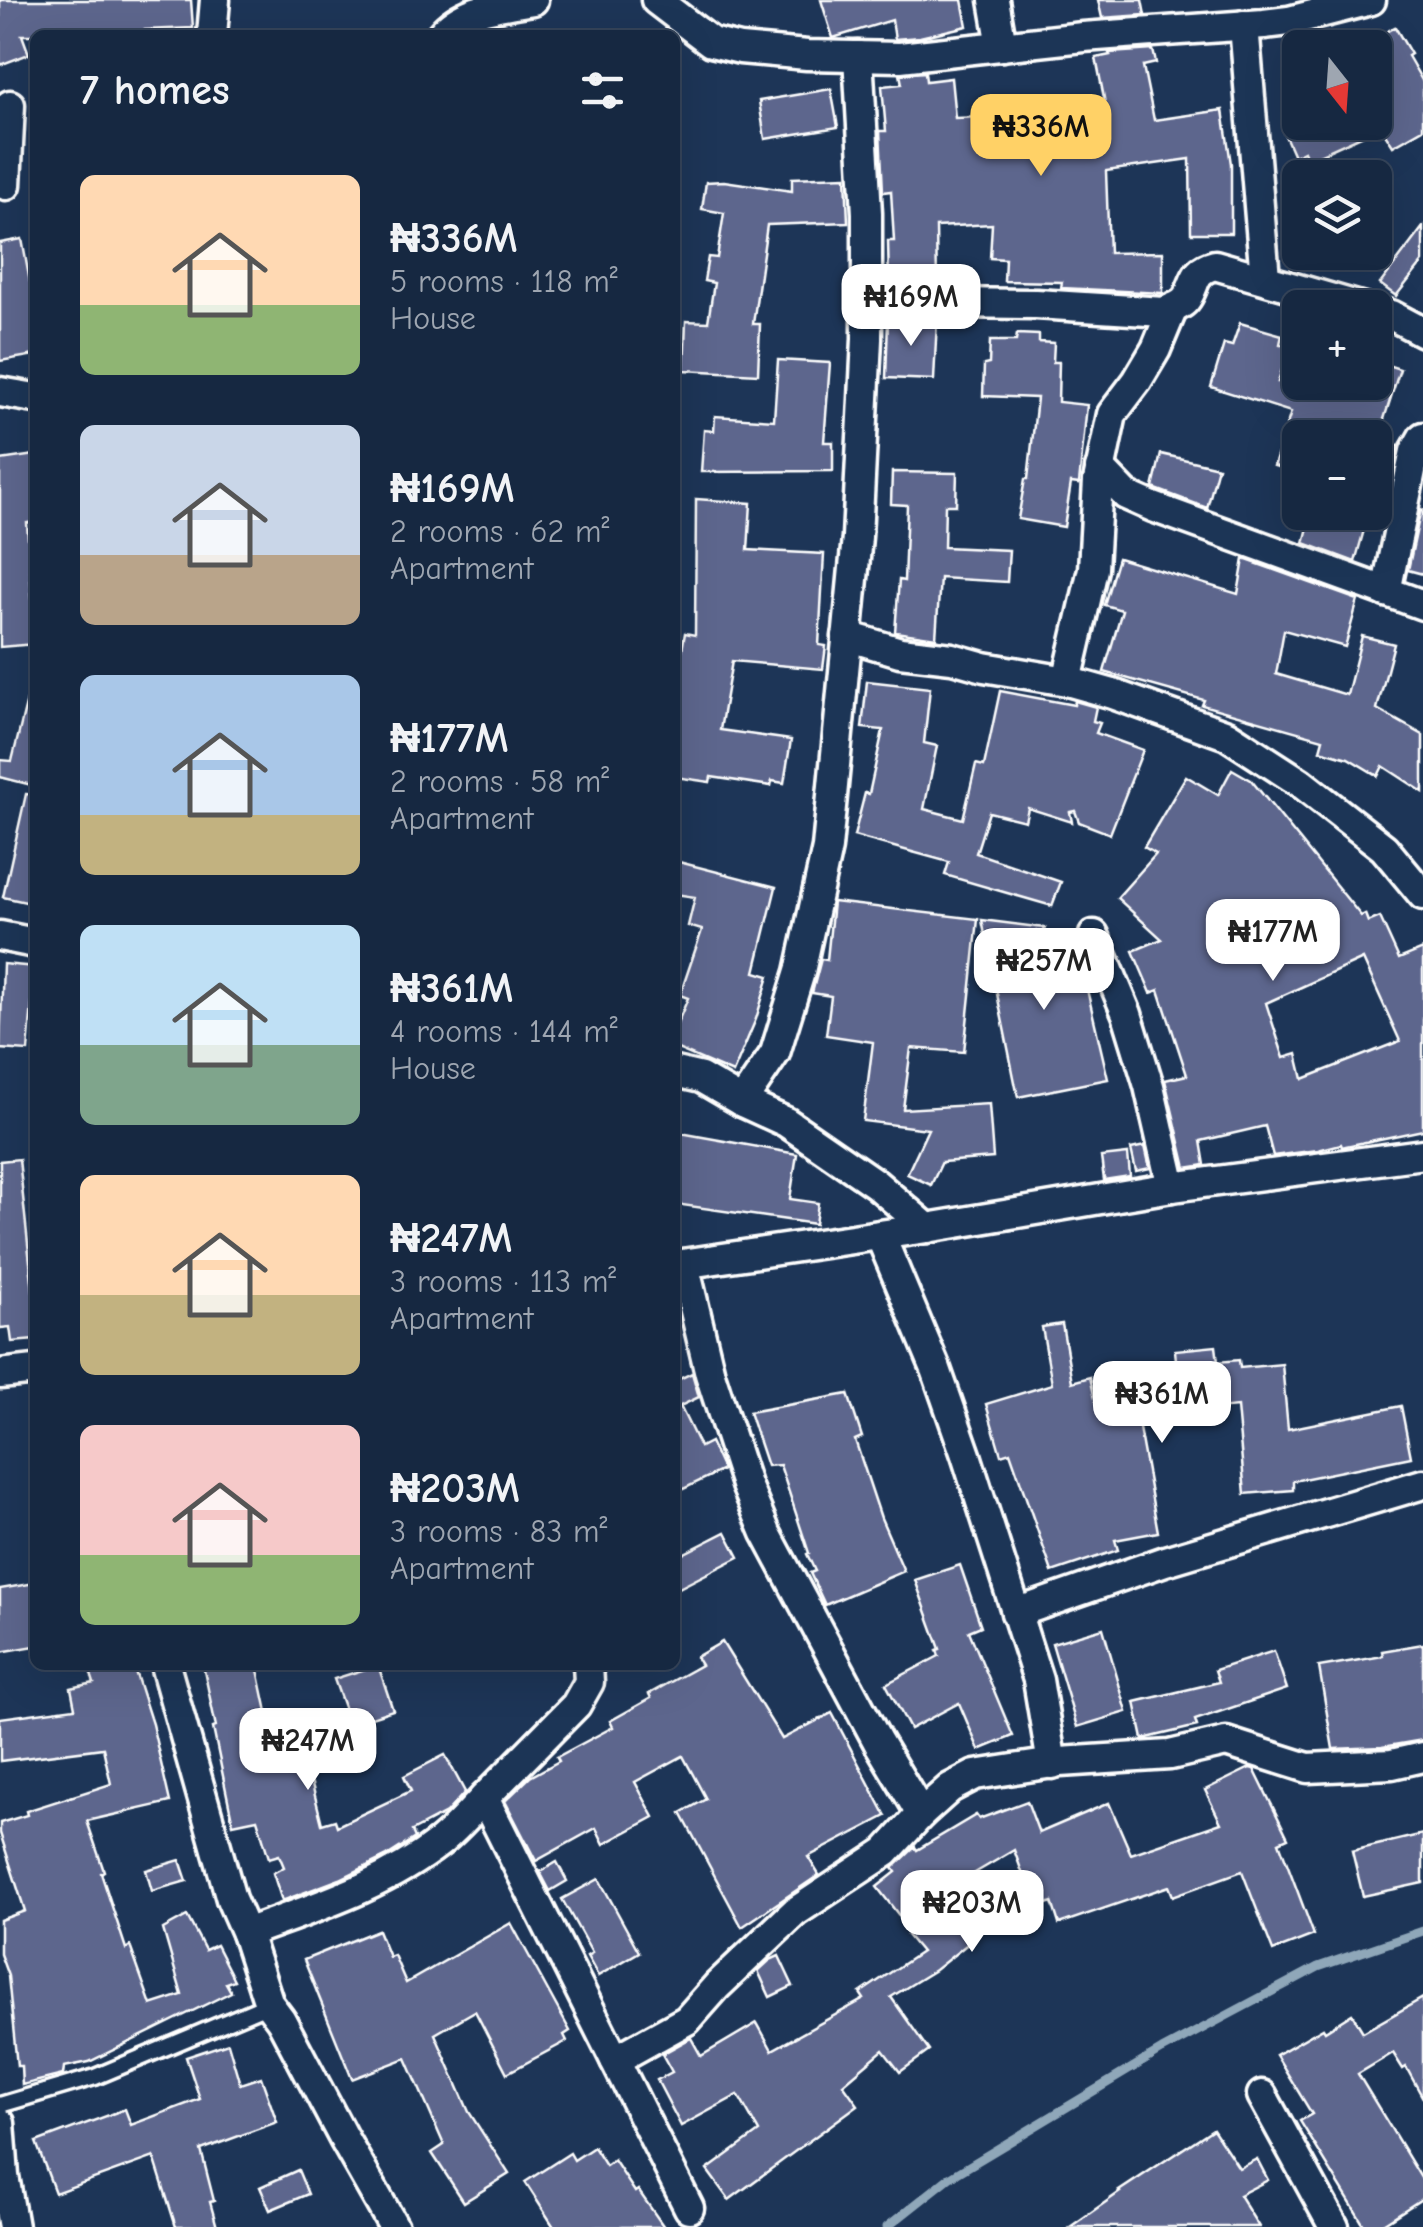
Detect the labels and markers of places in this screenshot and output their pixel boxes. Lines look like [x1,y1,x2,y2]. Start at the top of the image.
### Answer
pin: ₦336M [971,94,1111,179]
pin: ₦169M [841,264,981,349]
pin: ₦177M [1203,899,1343,984]
pin: ₦257M [974,928,1114,1013]
pin: ₦361M [1092,1361,1232,1446]
pin: ₦247M [238,1708,378,1793]
pin: ₦203M [902,1870,1042,1955]

